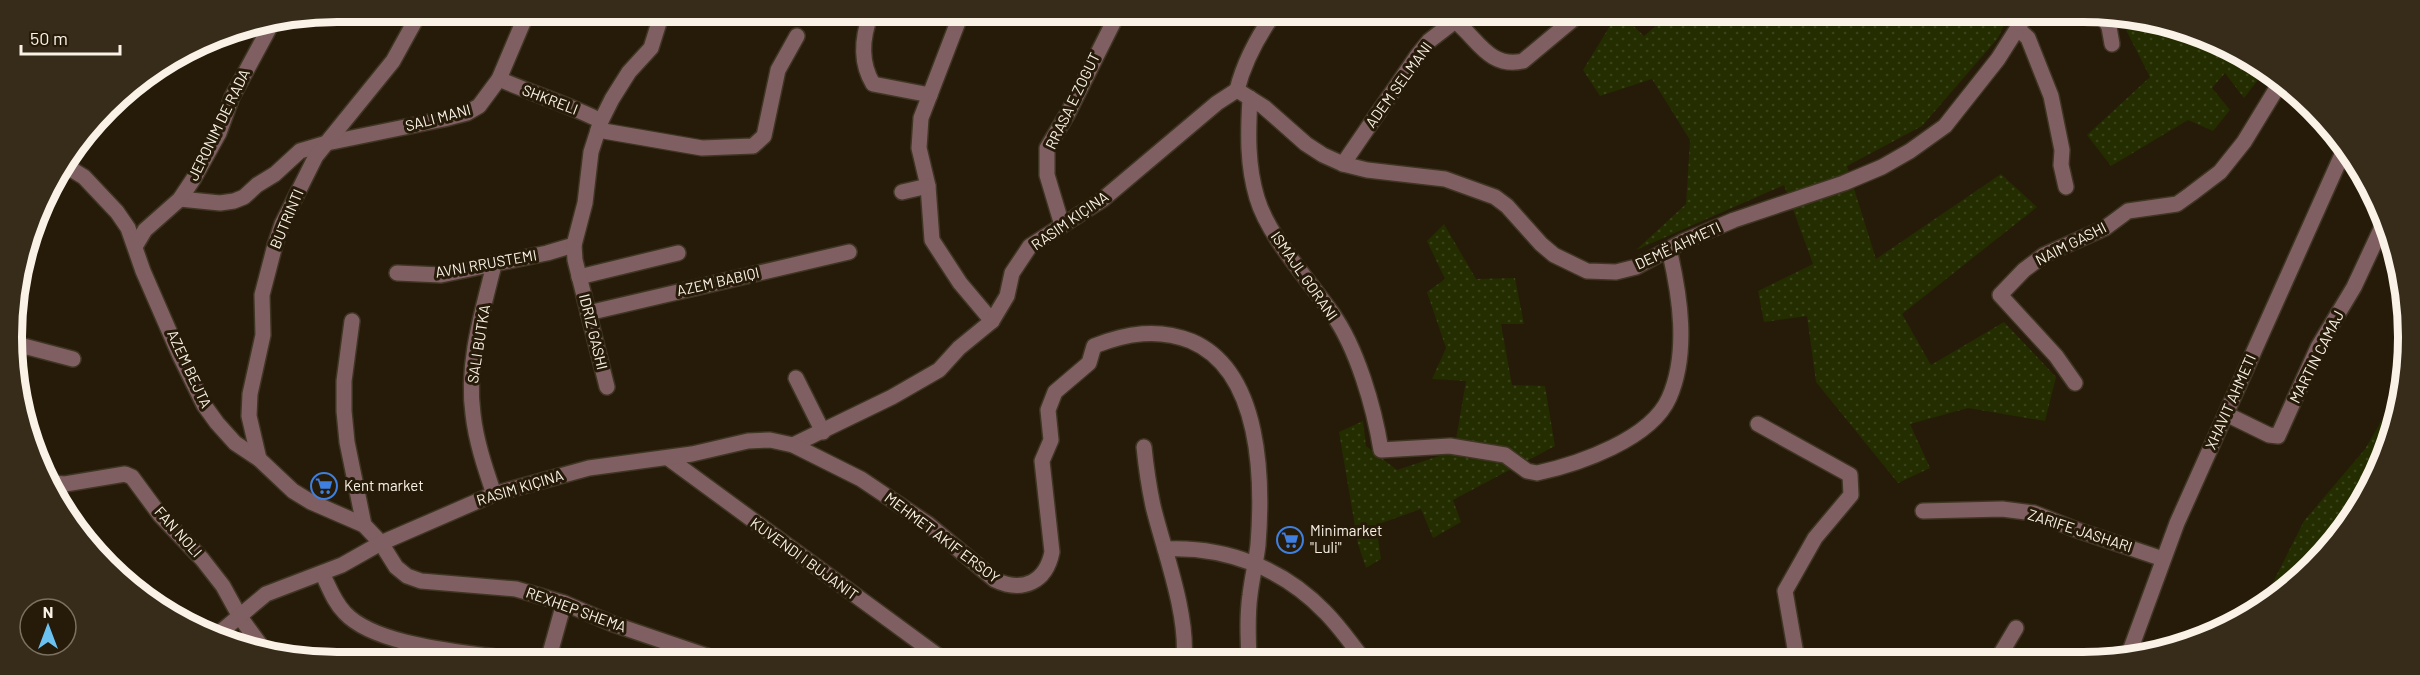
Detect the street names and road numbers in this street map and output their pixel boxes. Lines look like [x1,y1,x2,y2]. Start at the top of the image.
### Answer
street label: ADEM SELMANI [1361,38,1435,131]
street label: RRASA E ZOGUT [1041,49,1103,152]
street label: JERONIM DE RADA [183,66,253,183]
street label: SHKRELI [520,80,581,118]
street label: SALI MANI [403,100,472,134]
street label: BUTRINTI [265,186,307,251]
street label: RASIM KIÇINA [1027,187,1111,253]
street label: DEMË AHMETI [1632,217,1723,273]
street label: NAIM GASHI [2032,218,2109,269]
street label: ISMAJL GORANI [1268,228,1342,323]
street label: AVNI RRUSTEMI [434,245,538,281]
street label: AZEM BABIQI [675,263,761,299]
street label: IDRIZ GASHI [576,292,612,372]
street label: SALI BUTKA [463,303,493,385]
street label: MARTIN CAMAJ [2285,307,2347,406]
street label: AZEM BEJTA [164,327,216,411]
street label: XHAVIT AHMETI [2201,351,2259,452]
street label: RASIM KIÇINA [474,465,565,509]
street label: MEHMET AKIF ERSOY [882,488,1004,586]
street label: FAN NOLI [151,502,206,560]
street label: ZARIFE JASHARI [2026,505,2135,555]
street label: KUVENDI I BUJANIT [747,513,862,603]
street label: REXHEP SHEMA [524,583,629,636]

